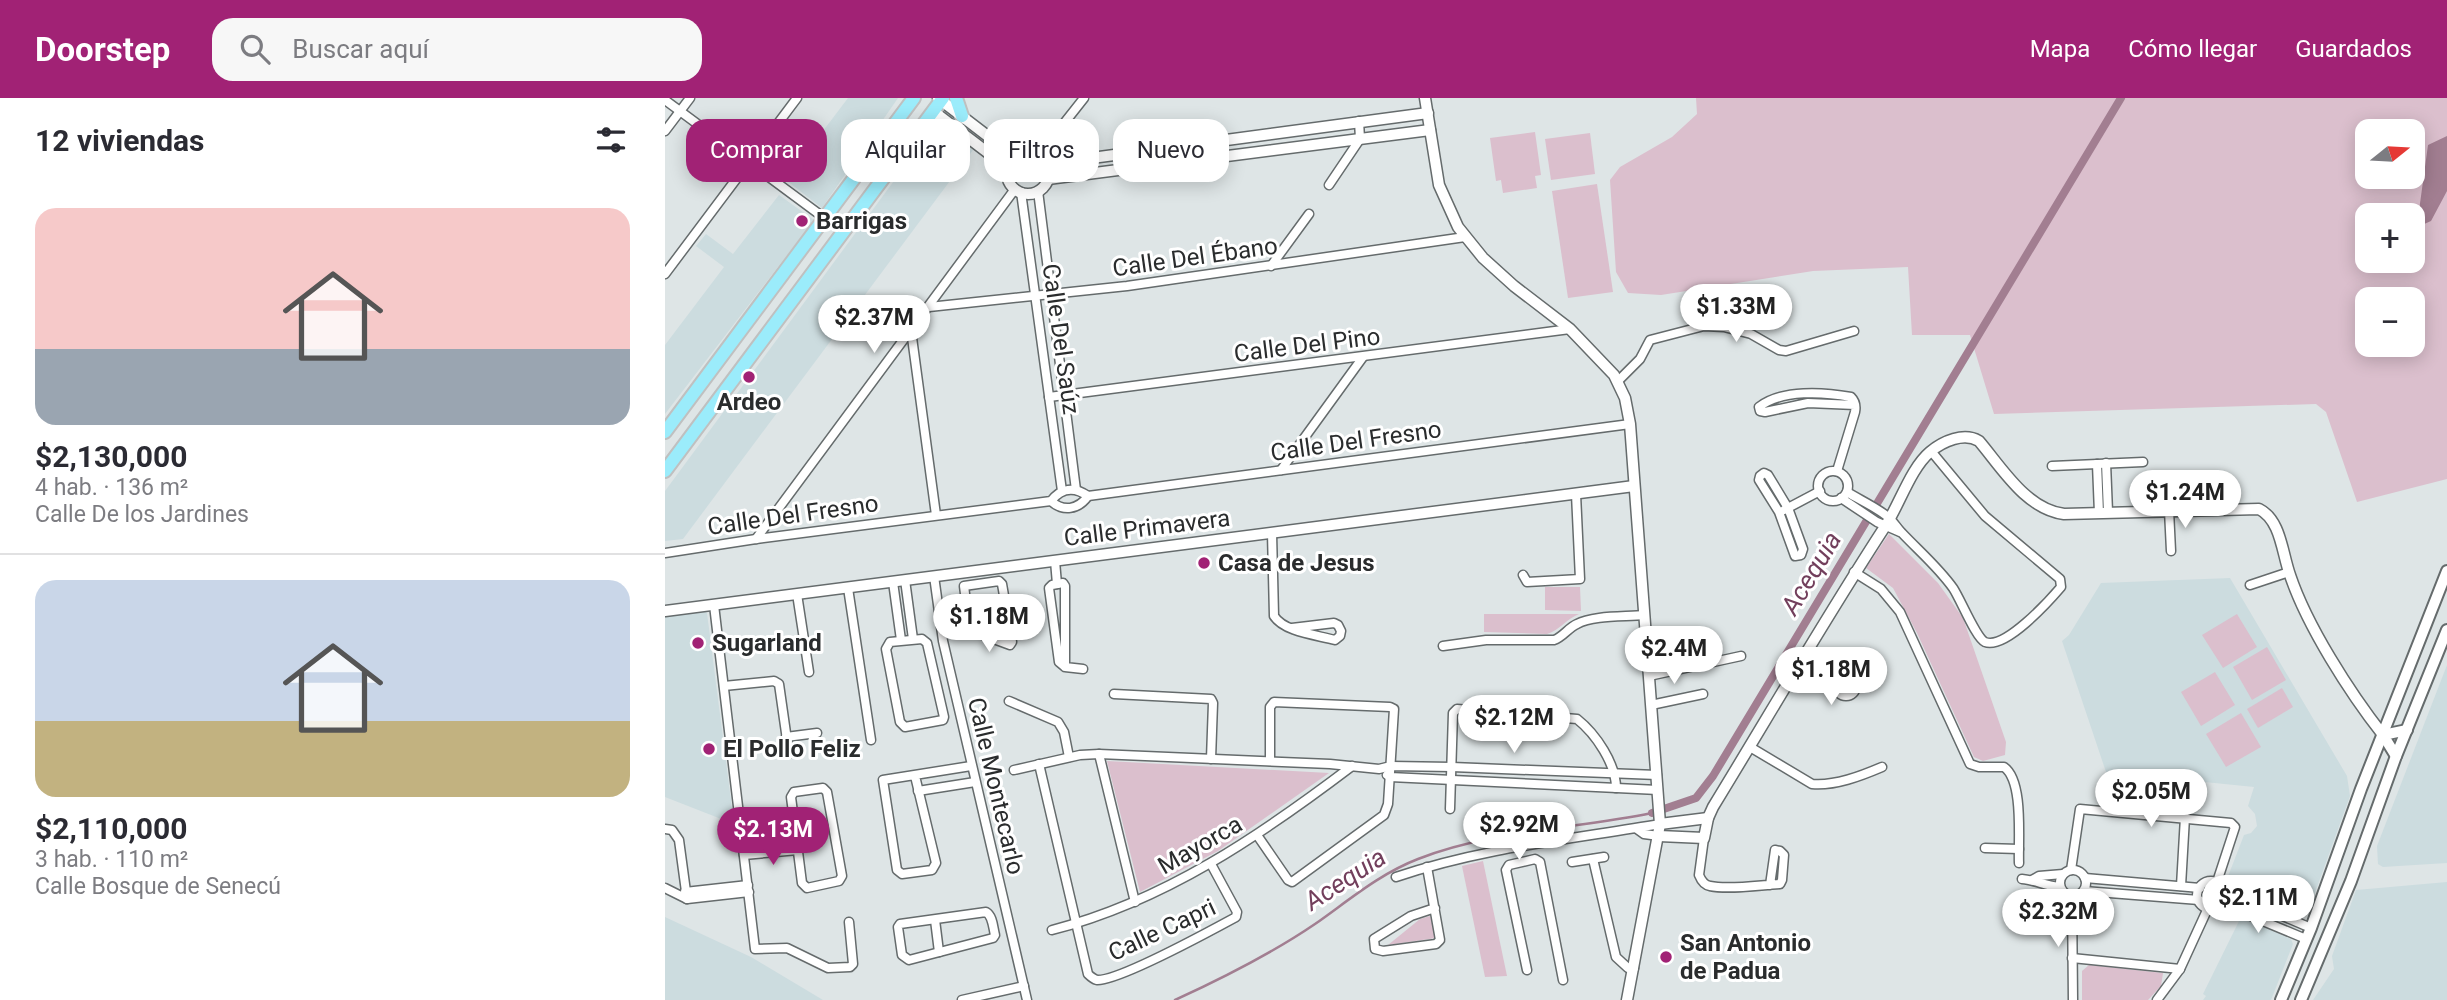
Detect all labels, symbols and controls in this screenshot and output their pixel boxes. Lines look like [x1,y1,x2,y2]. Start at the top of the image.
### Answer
search box [212,18,702,81]
text: Doorstep [35,30,170,69]
icon: search [236,30,274,68]
text: Buscar aquí [292,34,429,64]
text: Mapa [2030,35,2090,63]
text: Cómo llegar [2128,35,2257,63]
text: Guardados [2295,35,2412,63]
chip: Comprar [686,119,827,182]
chip: Alquilar [841,119,970,182]
chip: Filtros [984,119,1099,182]
chip: Nuevo [1113,119,1229,182]
north arrow [2355,119,2425,189]
map controls [2355,119,2425,357]
icon: filters [592,121,630,159]
text: 12 viviendas [35,123,205,158]
button: + [2355,203,2425,273]
place label: Barrigas [816,207,907,235]
marker: Barrigas [794,213,810,229]
street label: Calle Del Ébano [1111,232,1279,282]
icon: home [270,253,396,379]
street label: Calle Del Saúz [1037,262,1085,416]
pin: $1.33M [1679,285,1793,344]
button: − [2355,287,2425,357]
text: $1.33M [1696,293,1776,320]
pin: $2.37M [817,296,931,355]
text: $2.37M [834,304,914,331]
street label: Calle Del Pino [1232,322,1382,368]
marker: Ardeo [741,369,757,385]
place label: Ardeo [717,388,781,416]
street label: Calle Del Fresno [1269,415,1443,467]
text: $2,130,000 [35,439,187,474]
pin: $1.24M [2128,470,2242,530]
text: 4 hab. · 136 m² [35,474,188,501]
text: $1.24M [2145,479,2225,506]
street label: Calle Del Fresno [706,489,880,541]
text: Calle De los Jardines [35,501,249,528]
street label: Calle Primavera [1062,504,1232,552]
water label: Acequia [1774,526,1847,621]
place label: Casa de Jesus [1218,549,1375,577]
marker: Casa de Jesus [1196,555,1212,571]
pin: $1.18M [932,594,1046,654]
text: $1.18M [949,603,1029,630]
icon: home [270,625,396,751]
pin: $2.4M [1625,626,1723,686]
place label: Sugarland [712,629,822,657]
marker: Sugarland [690,635,706,651]
text: $2.4M [1641,635,1707,662]
pin: $1.18M [1774,648,1888,707]
text: $1.18M [1791,656,1871,683]
street label: Calle Montecarlo [962,695,1030,877]
pin: $2.12M [1457,696,1571,755]
text: $2.12M [1474,704,1554,731]
place label: El Pollo Feliz [723,735,861,763]
marker: El Pollo Feliz [701,741,717,757]
pin: $2.05M [2094,770,2208,829]
text: $2.05M [2111,778,2191,805]
pin: $2.92M [1462,802,1576,862]
pin: $2.13M [716,808,830,867]
street label: Mayorca [1153,810,1247,880]
text: $2,110,000 [35,811,187,846]
text: $2.92M [1479,811,1559,838]
text: $2.13M [733,816,813,843]
water label: Acequia [1297,842,1391,917]
text: 3 hab. · 110 m² [35,846,188,873]
text: Calle Bosque de Senecú [35,873,281,900]
pin: $2.11M [2201,876,2315,935]
text: $2.11M [2218,884,2298,911]
pin: $2.32M [2001,890,2115,949]
street label: Calle Capri [1104,893,1220,967]
text: $2.32M [2018,898,2098,925]
place label: San Antonio de Padua [1680,929,1811,985]
marker: San Antonio de Padua [1658,949,1674,965]

